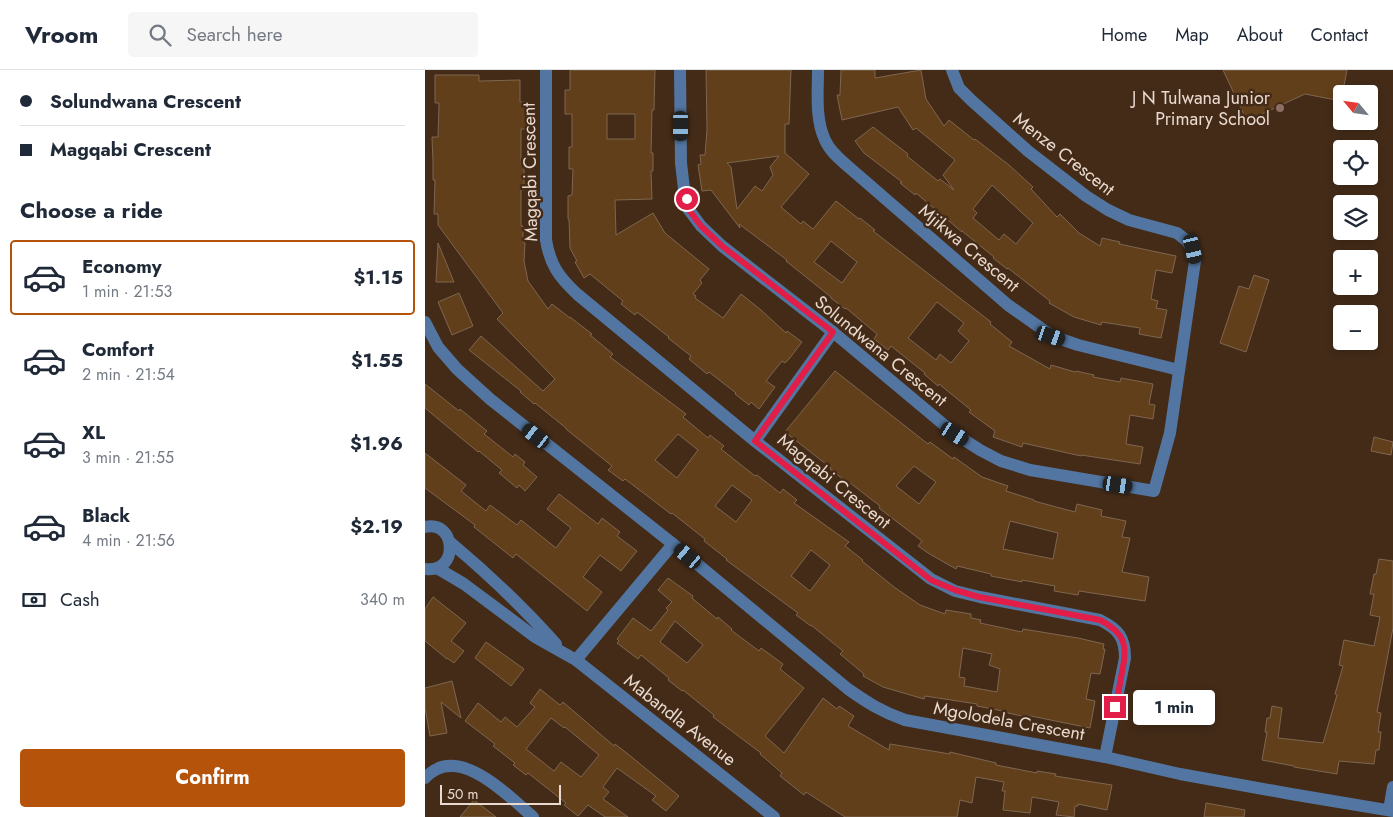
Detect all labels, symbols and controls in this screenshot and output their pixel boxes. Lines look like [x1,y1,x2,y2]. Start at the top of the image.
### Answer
search box [128,12,478,57]
text: Vroom [25,17,98,52]
icon: search [146,21,174,49]
text: Search here [186,21,283,48]
text: Home [1101,22,1147,48]
text: Map [1175,22,1209,48]
text: About [1237,22,1282,48]
text: Contact [1310,22,1368,48]
place label: J N Tulwana Junior Primary School [1130,85,1271,132]
north arrow [1333,85,1377,130]
map controls [1333,85,1378,350]
text: Solundwana Crescent [50,88,241,115]
street label: Magqabi Crescent [516,102,544,242]
marker: J N Tulwana Junior Primary School [1274,102,1286,114]
street label: Menze Crescent [1008,106,1121,202]
car [673,111,688,141]
text: Magqabi Crescent [50,136,211,163]
button: locate [1333,140,1378,185]
route start [676,188,698,210]
text: Choose a ride [20,194,163,226]
button: layers [1333,195,1378,240]
street label: Mjikwa Crescent [913,198,1026,298]
car [1182,233,1203,265]
button: + [1333,250,1378,295]
text: Economy [82,253,162,280]
icon: car [22,255,67,300]
text: $1.15 [353,264,403,291]
text: 1 min · 21:53 [82,280,172,303]
street label: Solundwana Crescent [809,289,953,413]
button: − [1333,305,1378,350]
car [1034,324,1067,348]
text: Comfort [82,336,154,363]
icon: car [22,338,67,383]
text: $1.55 [351,347,403,374]
text: 2 min · 21:54 [82,363,175,386]
text: XL [82,419,105,446]
car [938,420,971,448]
icon: car [22,421,67,466]
car [519,421,552,451]
street label: Magqabi Crescent [772,427,897,535]
text: $1.96 [350,430,403,457]
text: 3 min · 21:55 [82,446,174,469]
car [1102,475,1133,495]
text: Black [82,502,130,529]
icon: car [22,504,67,549]
text: $2.19 [350,513,403,540]
text: 4 min · 21:56 [82,529,175,552]
car [671,541,704,571]
icon: cash [20,586,48,614]
text: Cash [60,586,100,613]
text: 340 m [360,588,405,611]
street label: Mabandla Avenue [618,668,742,772]
callout: 1 min [1133,690,1215,724]
street label: Mgolodela Crescent [932,695,1087,747]
route end [1104,696,1126,718]
text: 1 min [1154,696,1194,719]
button: Confirm [20,749,405,807]
scale bar [440,782,561,805]
text: 50 m [447,784,478,804]

